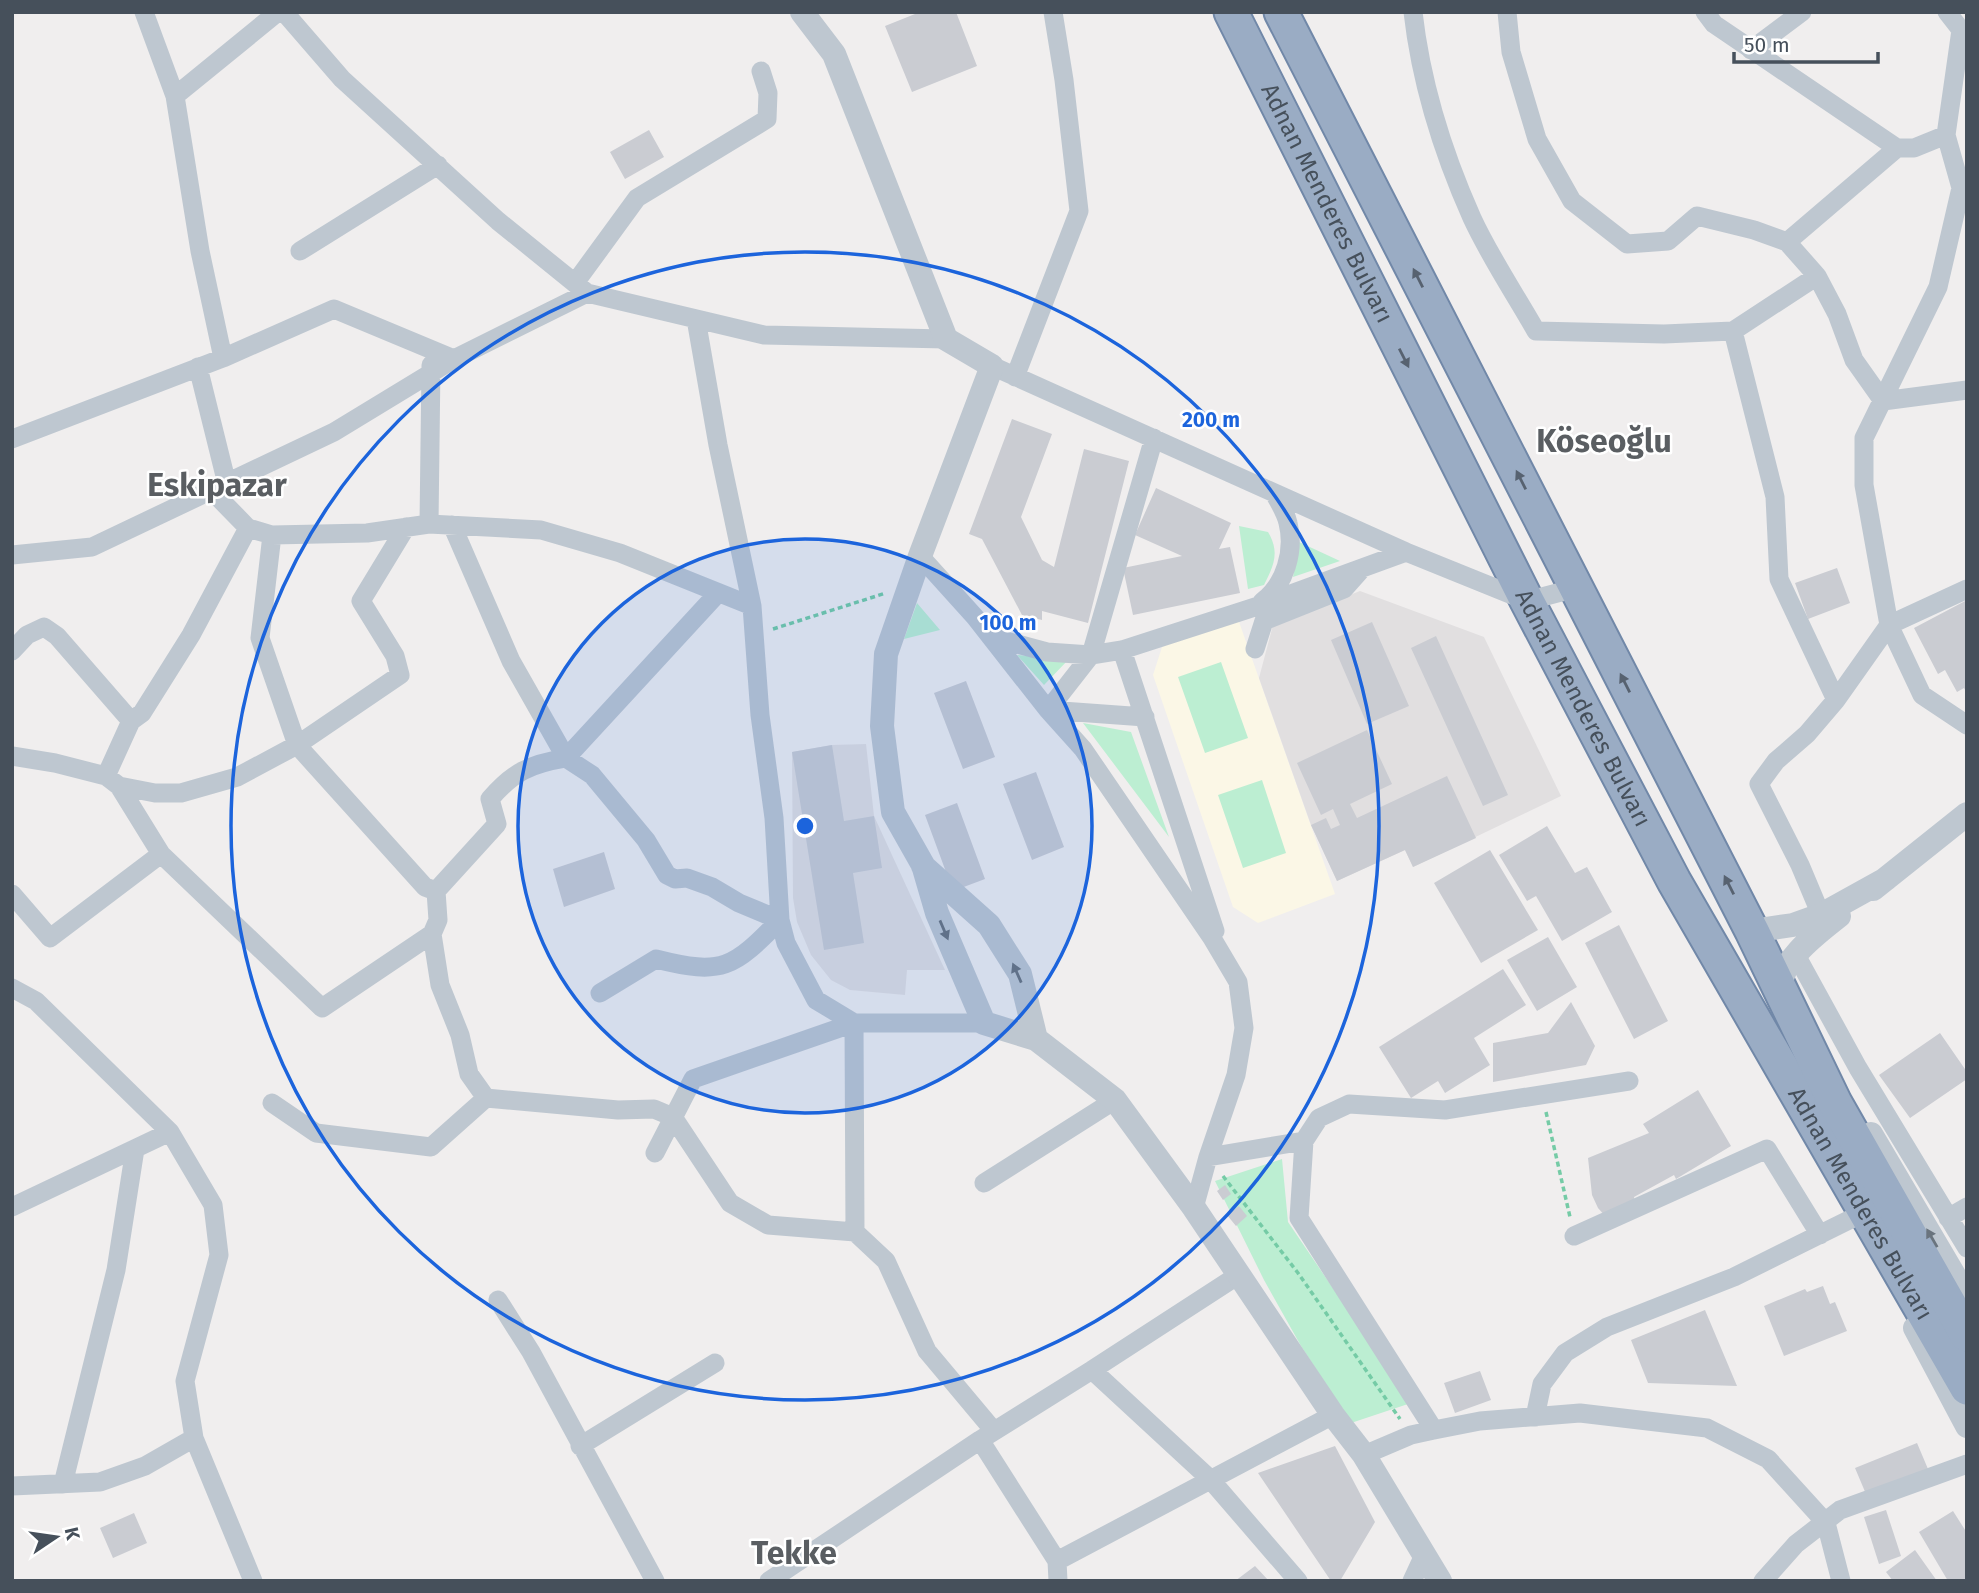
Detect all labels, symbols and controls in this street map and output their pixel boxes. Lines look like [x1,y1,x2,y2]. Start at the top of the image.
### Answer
scale bar [1734,21,1878,65]
text: 50 m [1744,32,1790,58]
street label: Adnan Menderes Bulvarı [1255,79,1399,328]
one-way arrow [1412,268,1423,288]
one-way arrow [1399,348,1410,368]
text: 200 m [1182,407,1240,433]
district label: Köseoğlu [1536,422,1672,460]
district label: Eskipazar [147,466,287,504]
one-way arrow [1516,470,1528,490]
street label: Adnan Menderes Bulvarı [1509,585,1657,831]
text: 100 m [979,610,1037,636]
one-way arrow [1620,673,1631,693]
centre of rings [793,814,817,838]
one-way arrow [1723,875,1735,895]
one-way arrow [939,920,950,941]
one-way arrow [1011,963,1023,983]
street label: Adnan Menderes Bulvarı [1782,1082,1939,1325]
one-way arrow [1926,1228,1938,1247]
north arrow [21,1502,91,1572]
text: K [60,1525,85,1543]
district label: Tekke [751,1534,837,1572]

